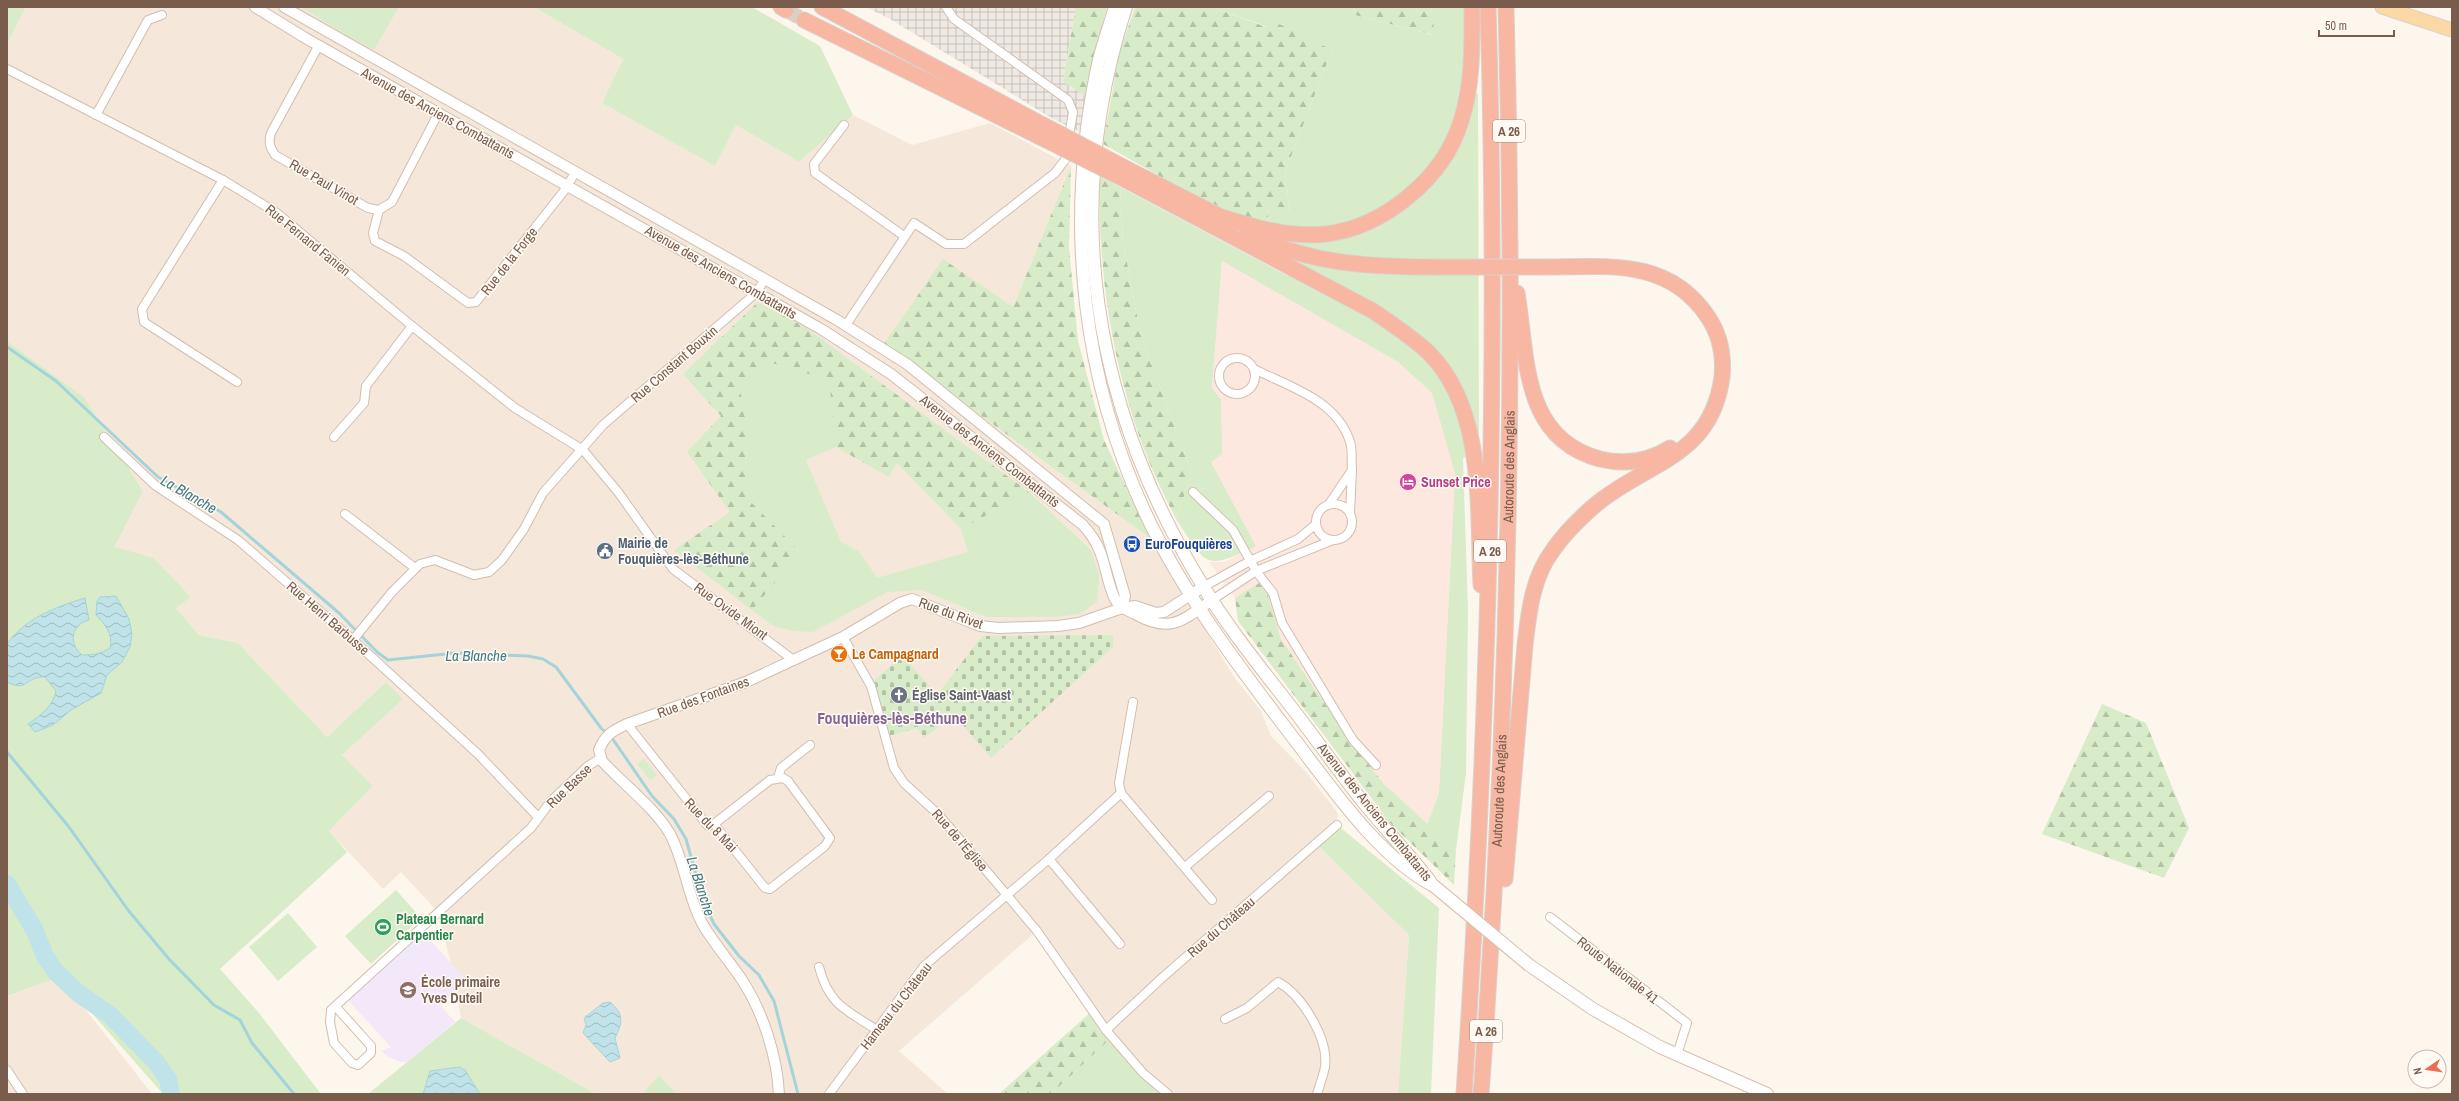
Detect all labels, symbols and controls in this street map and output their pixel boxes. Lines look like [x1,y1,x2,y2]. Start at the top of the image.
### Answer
scale bar [2319,12,2394,38]
text: 50 m [2325,18,2347,34]
street label: Avenue des Anciens Combattants [357,63,518,163]
road number: A 26 [1493,120,1525,142]
street label: Rue Paul Vinot [286,155,362,209]
street label: Rue Fernand Fanien [262,200,354,280]
street label: Avenue des Anciens Combattants [641,221,801,323]
street label: Rue de la Forge [477,223,541,299]
street label: Rue Constant Bouxin [627,321,721,407]
street label: Avenue des Anciens Combattants [916,390,1064,511]
street label: Autoroute des Anglais [1499,410,1519,524]
water label: La Blanche [157,470,221,519]
hotel icon: Sunset Price [1398,472,1418,492]
place label: Sunset Price [1421,473,1491,491]
place label: Mairie de Fouquières-lès-Béthune [618,534,749,568]
bus stop icon: EuroFouquières [1122,534,1142,554]
place label: EuroFouquières [1145,535,1232,553]
road number: A 26 [1474,540,1506,562]
public building icon: Mairie de Fouquières-lès-Béthune [595,541,615,561]
street label: Rue Henri Barbusse [283,577,373,659]
street label: Rue Ovide Miont [691,578,771,644]
street label: Rue du Rivet [916,593,986,633]
bar icon: Le Campagnard [829,644,849,664]
water label: La Blanche [445,645,507,666]
place label: Le Campagnard [852,645,939,663]
street label: Rue des Fontaines [655,672,752,722]
church icon: Église Saint-Vaast [889,685,909,705]
place label: Église Saint-Vaast [912,686,1011,704]
district label: Fouquières-lès-Béthune [817,707,967,729]
street label: Autoroute des Anglais [1487,734,1511,848]
street label: Avenue des Anciens Combattants [1313,738,1437,885]
street label: Rue Basse [543,760,595,812]
street label: Rue du 8 Mai [681,794,741,856]
street label: Rue de l'Église [928,805,992,875]
water label: La Blanche [682,853,721,919]
street label: Rue du Château [1184,893,1258,961]
place label: Plateau Bernard Carpentier [396,910,484,944]
sports icon: Plateau Bernard Carpentier [373,917,393,937]
street label: Route Nationale 41 [1573,932,1663,1008]
street label: Hameau du Château [856,959,936,1053]
place label: École primaire Yves Duteil [421,973,500,1007]
school or university icon: École primaire Yves Duteil [398,980,418,1000]
road number: A 26 [1470,1020,1502,1042]
north arrow [2407,1049,2447,1089]
text: N [2410,1067,2425,1076]

